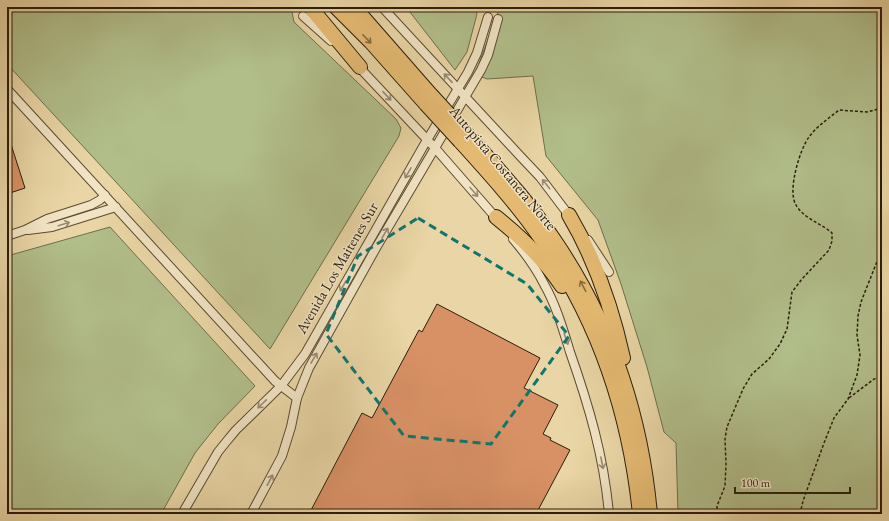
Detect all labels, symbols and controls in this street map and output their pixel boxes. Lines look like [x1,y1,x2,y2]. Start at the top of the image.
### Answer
one-way arrow [363,34,372,44]
one-way arrow [443,73,453,83]
one-way arrow [382,91,391,101]
street label: Autopista Costanera Norte [445,101,561,234]
one-way arrow [403,167,411,179]
one-way arrow [541,179,550,190]
one-way arrow [469,187,478,197]
street label: Avenida Los Maitenes Sur [291,199,382,338]
one-way arrow [57,220,70,227]
one-way arrow [382,227,390,239]
one-way arrow [339,280,347,292]
one-way arrow [578,280,586,292]
one-way arrow [563,332,570,345]
one-way arrow [311,352,319,364]
one-way arrow [257,399,267,409]
one-way arrow [599,456,607,469]
scale bar [735,469,850,495]
one-way arrow [267,474,275,486]
text: 100 m [741,475,771,491]

